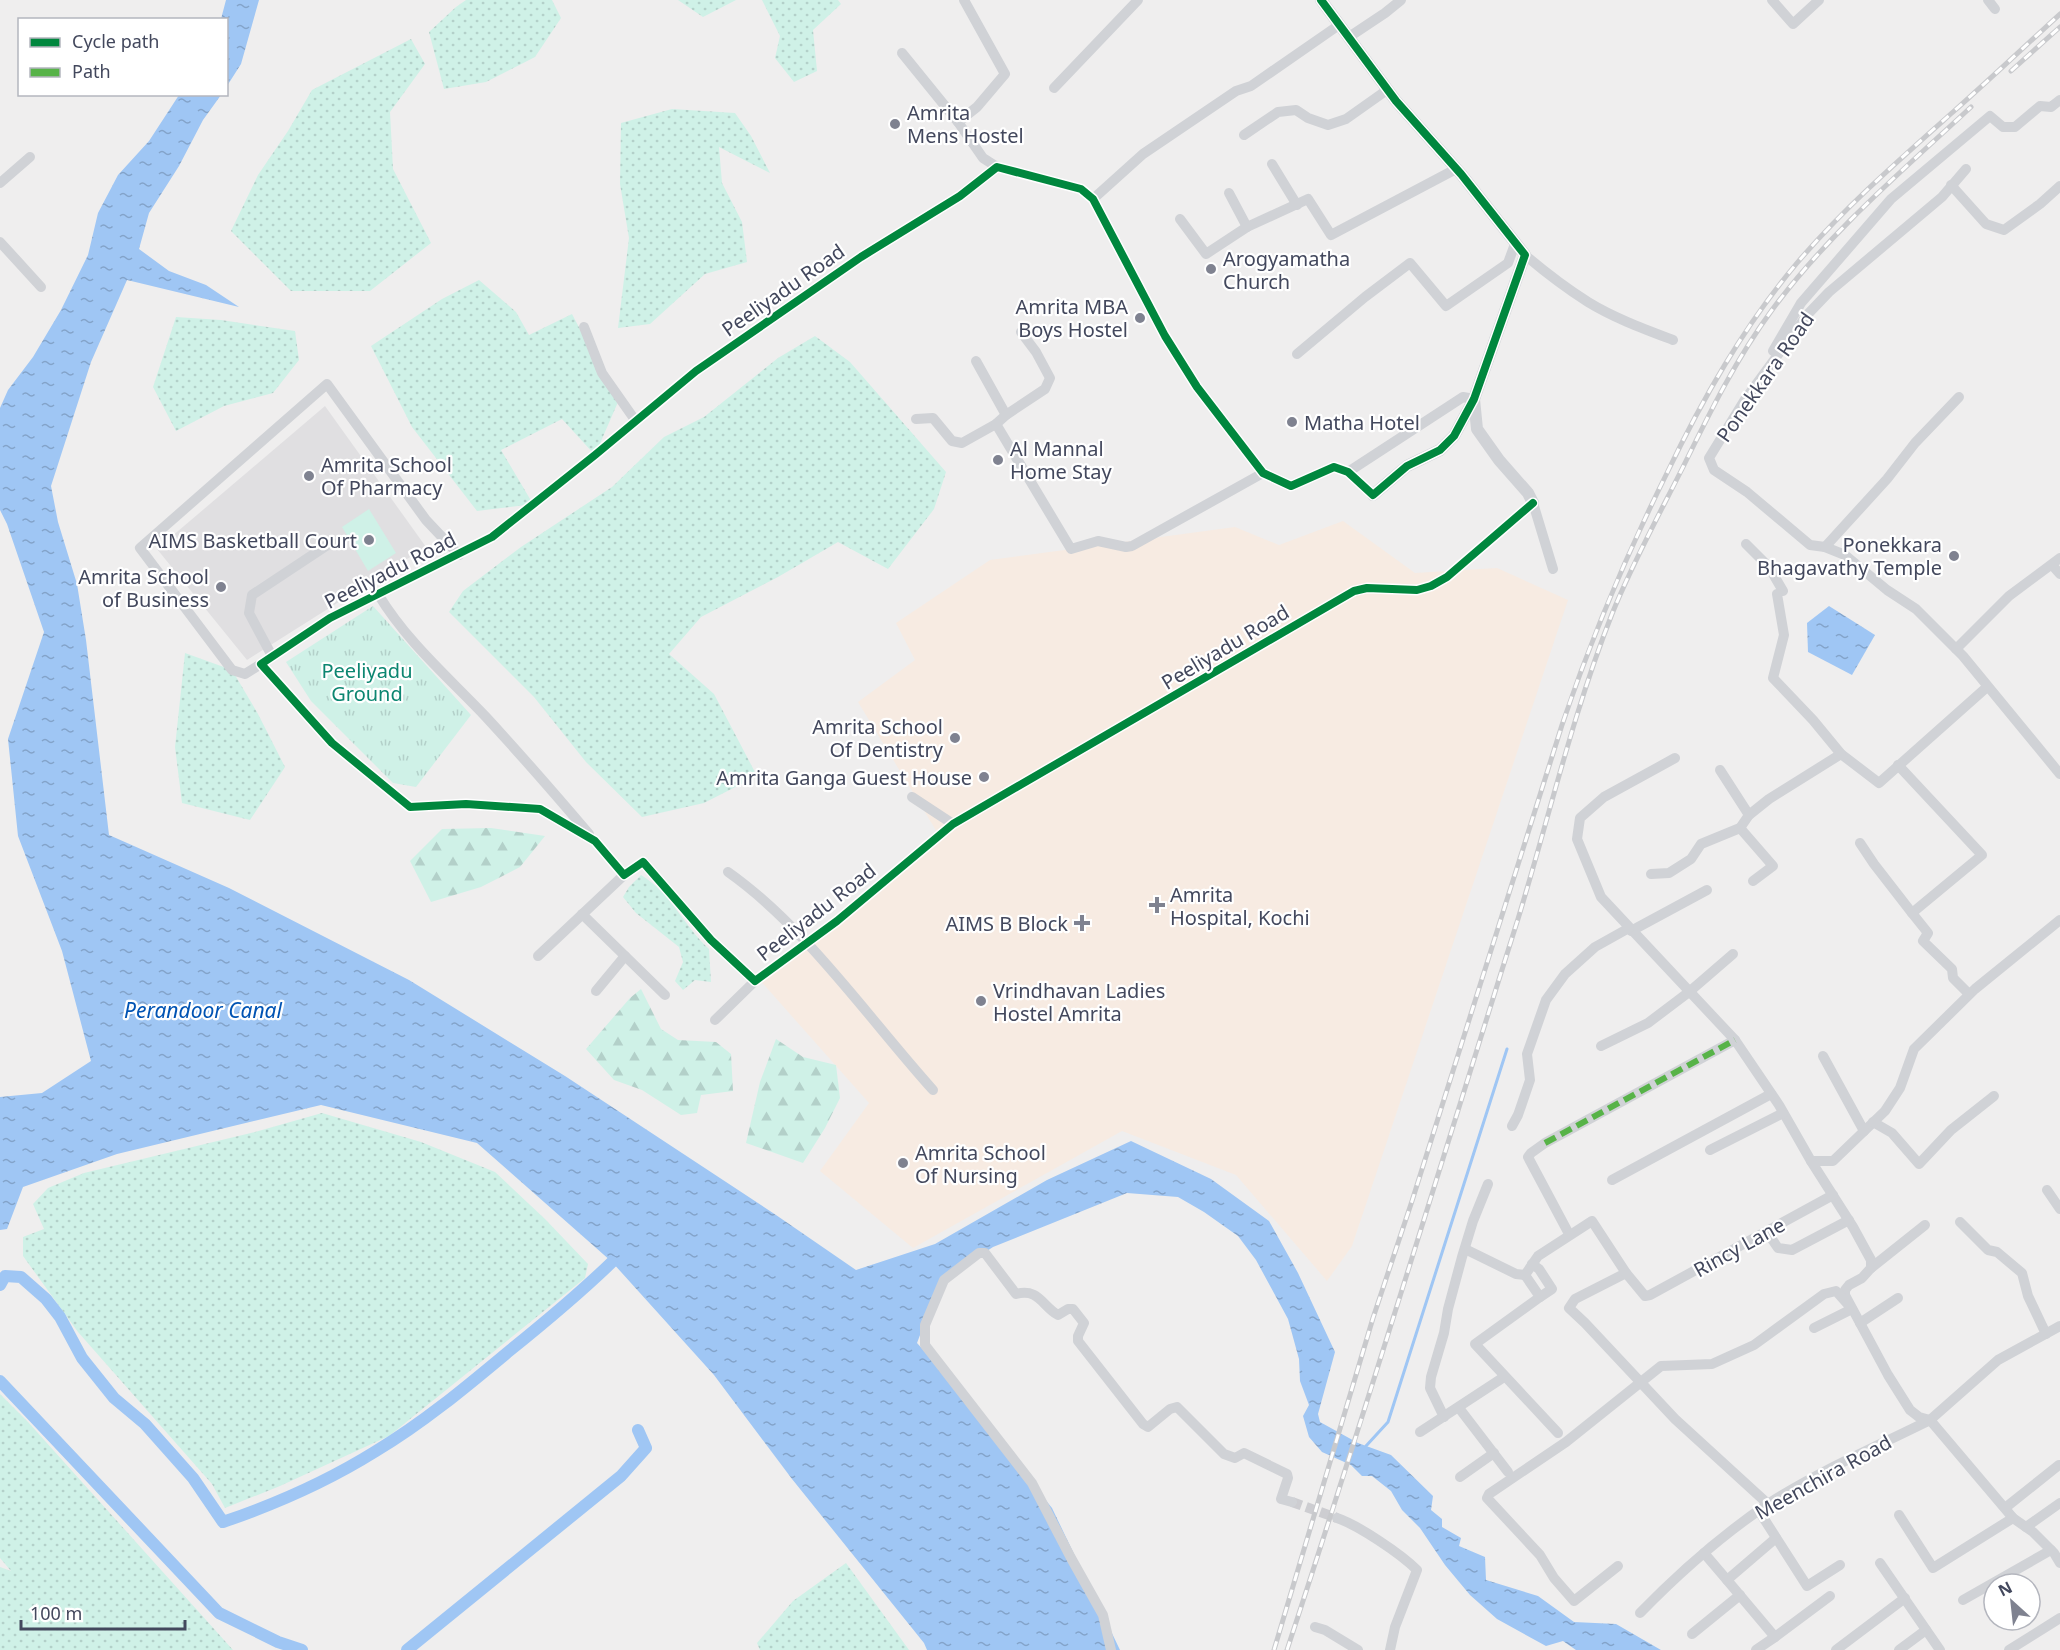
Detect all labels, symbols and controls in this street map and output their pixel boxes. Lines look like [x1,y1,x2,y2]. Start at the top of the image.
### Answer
legend [18,18,228,96]
text: Cycle path [72,29,159,53]
text: Path [72,59,111,83]
place label: Amrita Mens Hostel [907,99,1024,149]
marker: Amrita Mens Hostel [888,117,902,131]
street label: Peeliyadu Road [716,238,850,342]
place label: Arogyamatha Church [1223,245,1350,295]
marker: Arogyamatha Church [1204,262,1218,276]
place label: Amrita MBA Boys Hostel [1016,293,1128,343]
street label: Ponekkara Road [1710,307,1820,447]
marker: Amrita MBA Boys Hostel [1133,311,1147,325]
place label: Matha Hotel [1304,409,1420,436]
marker: Matha Hotel [1285,415,1299,429]
place label: Al Mannal Home Stay [1010,435,1113,485]
place label: Amrita School Of Pharmacy [321,451,452,501]
marker: Al Mannal Home Stay [991,453,1005,467]
marker: Amrita School Of Pharmacy [302,469,316,483]
street label: Peeliyadu Road [320,525,460,615]
place label: AIMS Basketball Court [149,527,357,554]
place label: Ponekkara Bhagavathy Temple [1757,531,1942,581]
marker: AIMS Basketball Court [362,533,376,547]
marker: Ponekkara Bhagavathy Temple [1947,549,1961,563]
place label: Amrita School of Business [78,563,209,613]
marker: Amrita School of Business [214,580,228,594]
street label: Peeliyadu Road [1156,598,1294,696]
park label: Peeliyadu Ground [321,657,413,707]
place label: Amrita School Of Dentistry [812,713,944,763]
marker: Amrita School Of Dentistry [948,731,962,745]
place label: Amrita Ganga Guest House [716,764,972,791]
marker: Amrita Ganga Guest House [977,770,991,784]
street label: Peeliyadu Road [751,857,881,967]
place label: Amrita Hospital, Kochi [1170,881,1310,931]
marker: Amrita Hospital, Kochi [1148,896,1166,914]
place label: AIMS B Block [945,910,1068,937]
marker: AIMS B Block [1073,914,1091,932]
place label: Vrindhavan Ladies Hostel Amrita [993,977,1165,1027]
marker: Vrindhavan Ladies Hostel Amrita [974,994,988,1008]
water label: Perandoor Canal [124,996,282,1024]
place label: Amrita School Of Nursing [915,1139,1046,1189]
marker: Amrita School Of Nursing [896,1156,910,1170]
street label: Rincy Lane [1689,1211,1789,1283]
street label: Meenchira Road [1750,1428,1896,1526]
north arrow [1982,1572,2042,1632]
text: N [1994,1576,2016,1601]
scale bar [21,1593,184,1631]
text: 100 m [30,1601,82,1625]

